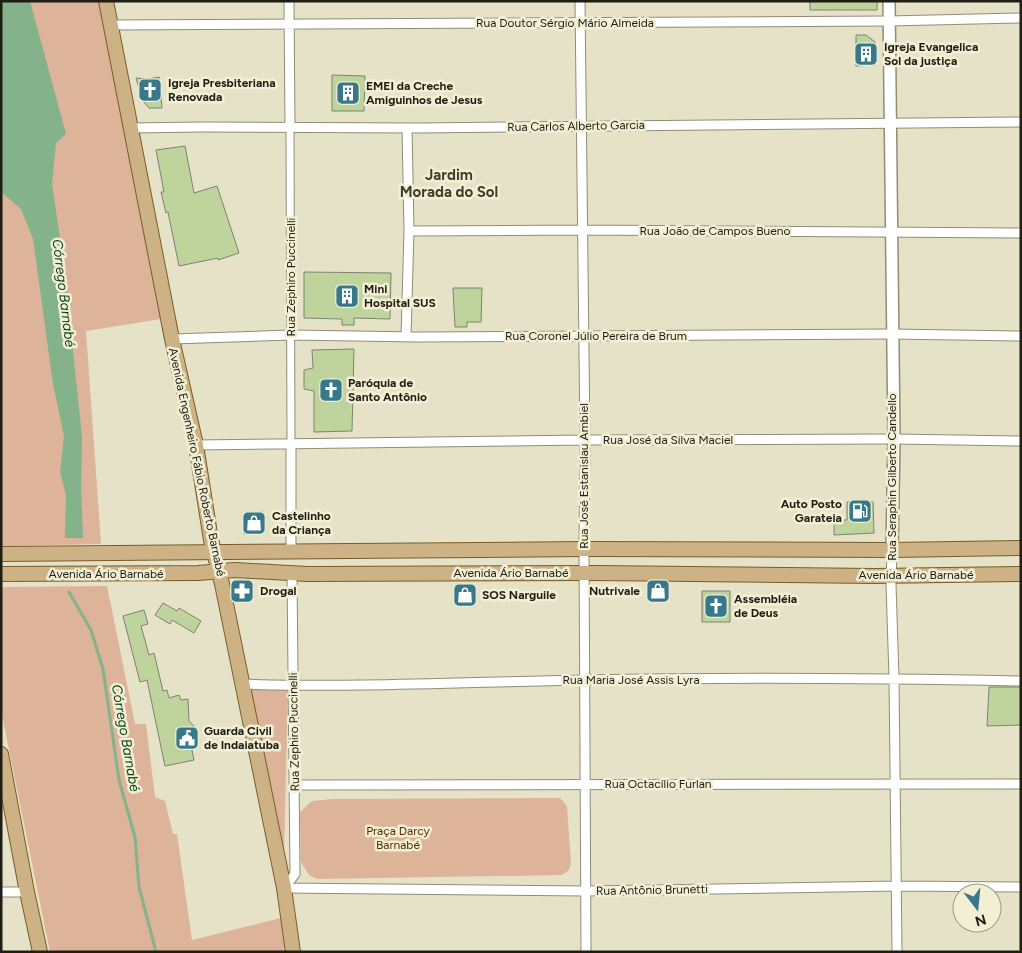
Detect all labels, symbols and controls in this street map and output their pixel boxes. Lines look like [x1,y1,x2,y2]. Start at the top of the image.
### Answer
street label: Rua Doutor Sérgio Mário Almeida [476,16,654,30]
place label: Igreja Evangelica Sol da justiça [884,40,978,68]
building icon: Igreja Evangelica Sol da justiça [853,41,879,67]
place label: Igreja Presbiteriana Renovada [168,76,276,104]
church icon: Igreja Presbiteriana Renovada [137,77,163,103]
place label: EMEI da Creche Amiguinhos de Jesus [366,79,483,107]
building icon: EMEI da Creche Amiguinhos de Jesus [335,80,361,106]
street label: Rua Carlos Alberto Garcia [507,118,645,134]
district label: Jardim Morada do Sol [400,166,498,201]
street label: Rua Zephiro Puccinelli [284,218,298,336]
street label: Rua João de Campos Bueno [640,224,790,238]
water label: Córrego Barnabé [48,238,79,348]
place label: Mini Hospital SUS [364,282,436,310]
building icon: Mini Hospital SUS [334,283,360,309]
street label: Rua Coronel Júlio Pereira de Brum [505,329,687,343]
street label: Avenida Engenheiro Fábio Roberto Barnabé [166,347,228,578]
place label: Paróquia de Santo Antônio [348,376,427,404]
church icon: Paróquia de Santo Antônio [318,377,344,403]
street label: Rua Seraphin Gilberto Candello [885,393,899,561]
street label: Rua José Estanislau Ambiel [577,403,591,549]
street label: Rua José da Silva Maciel [603,433,733,447]
place label: Auto Posto Garateia [781,497,842,525]
fuel station icon: Auto Posto Garateia [847,498,873,524]
place label: Castelinho da Criança [272,509,331,537]
shop icon: Castelinho da Criança [241,510,267,536]
street label: Avenida Ário Barnabé [453,566,569,580]
street label: Avenida Ário Barnabé [48,567,164,581]
street label: Avenida Ário Barnabé [858,568,974,582]
pharmacy icon: Drogal [229,578,255,604]
shop icon: Nutrivale [645,578,671,604]
shop icon: SOS Narguile [452,582,478,608]
place label: Drogal [260,584,297,598]
place label: Nutrivale [589,584,640,598]
place label: SOS Narguile [482,588,556,602]
place label: Assembléia de Deus [734,592,797,620]
church icon: Assembléia de Deus [703,593,729,619]
street label: Rua Zephiro Puccinelli [286,673,302,791]
street label: Rua Maria José Assis Lyra [562,673,700,687]
water label: Córrego Barnabé [108,683,143,793]
place label: Guarda Civil de Indaiatuba [204,724,279,752]
public building icon: Guarda Civil de Indaiatuba [174,725,200,751]
street label: Rua Octacílio Furlan [605,777,712,791]
park label: Praça Darcy Barnabé [366,824,431,852]
street label: Rua Antônio Brunetti [596,882,708,898]
north arrow [952,883,1002,933]
text: N [973,910,988,930]

